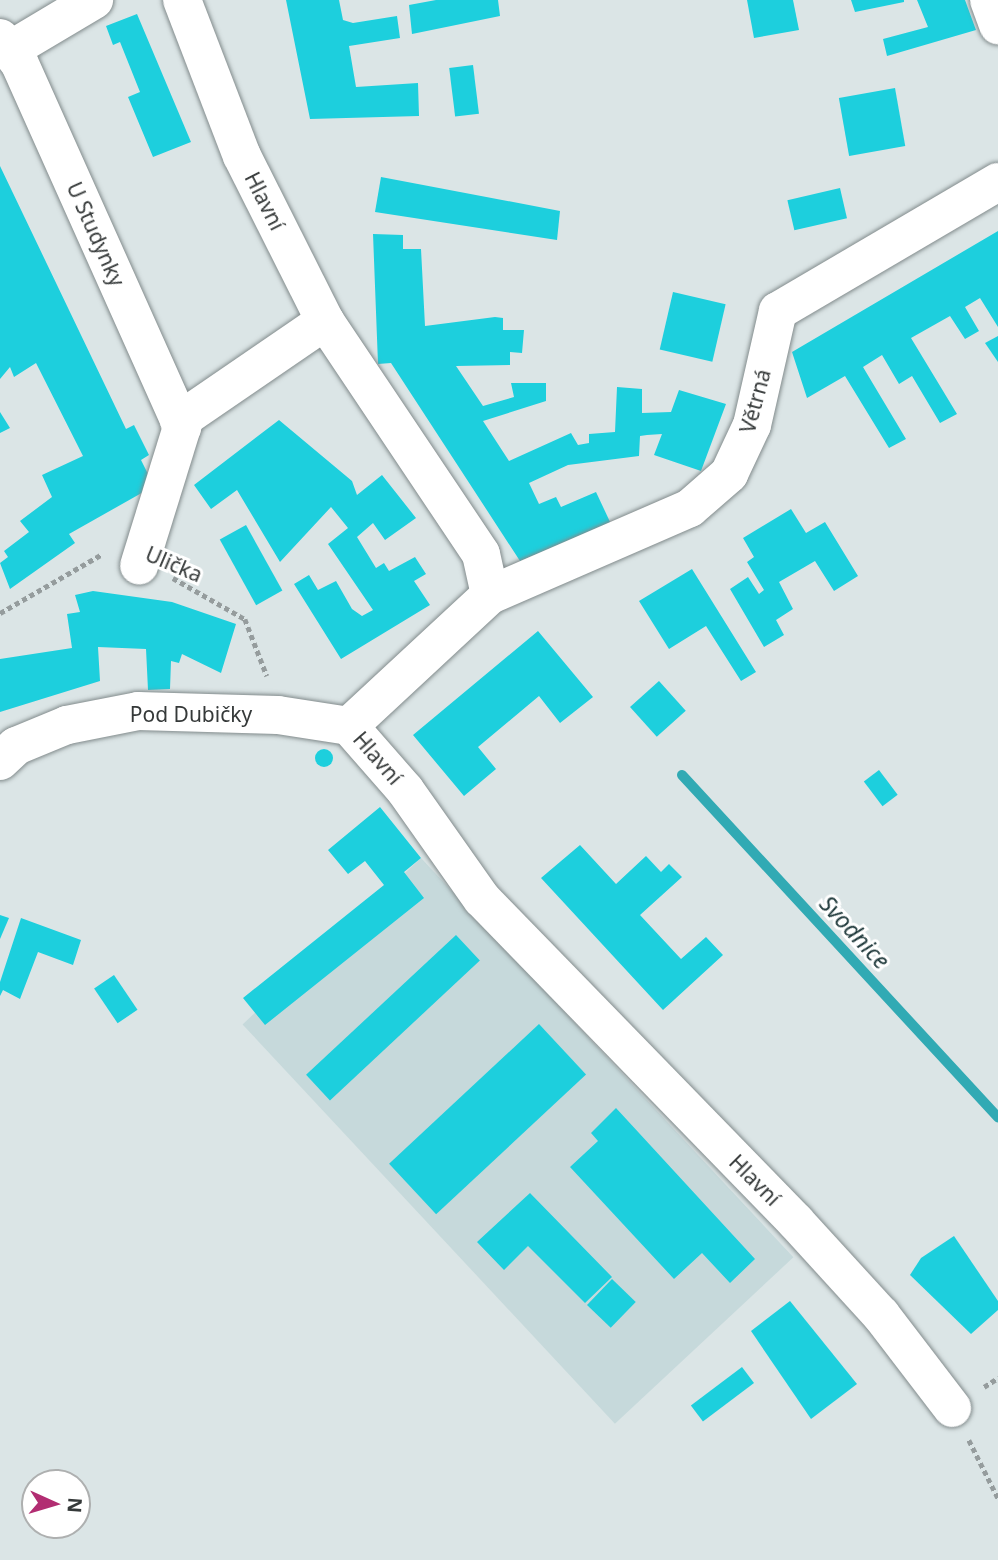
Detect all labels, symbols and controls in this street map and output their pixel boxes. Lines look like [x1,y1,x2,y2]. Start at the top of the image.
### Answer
street label: Hlavní [240,168,290,234]
street label: U Studynky [62,178,130,290]
street label: Větrná [734,366,776,436]
street label: Ulička [142,541,206,587]
street label: Pod Dubičky [130,701,252,727]
street label: Hlavní [348,726,408,790]
water label: Svodnice [814,890,896,974]
street label: Hlavní [724,1149,786,1211]
north arrow [21,1469,91,1539]
text: N [61,1497,88,1514]

